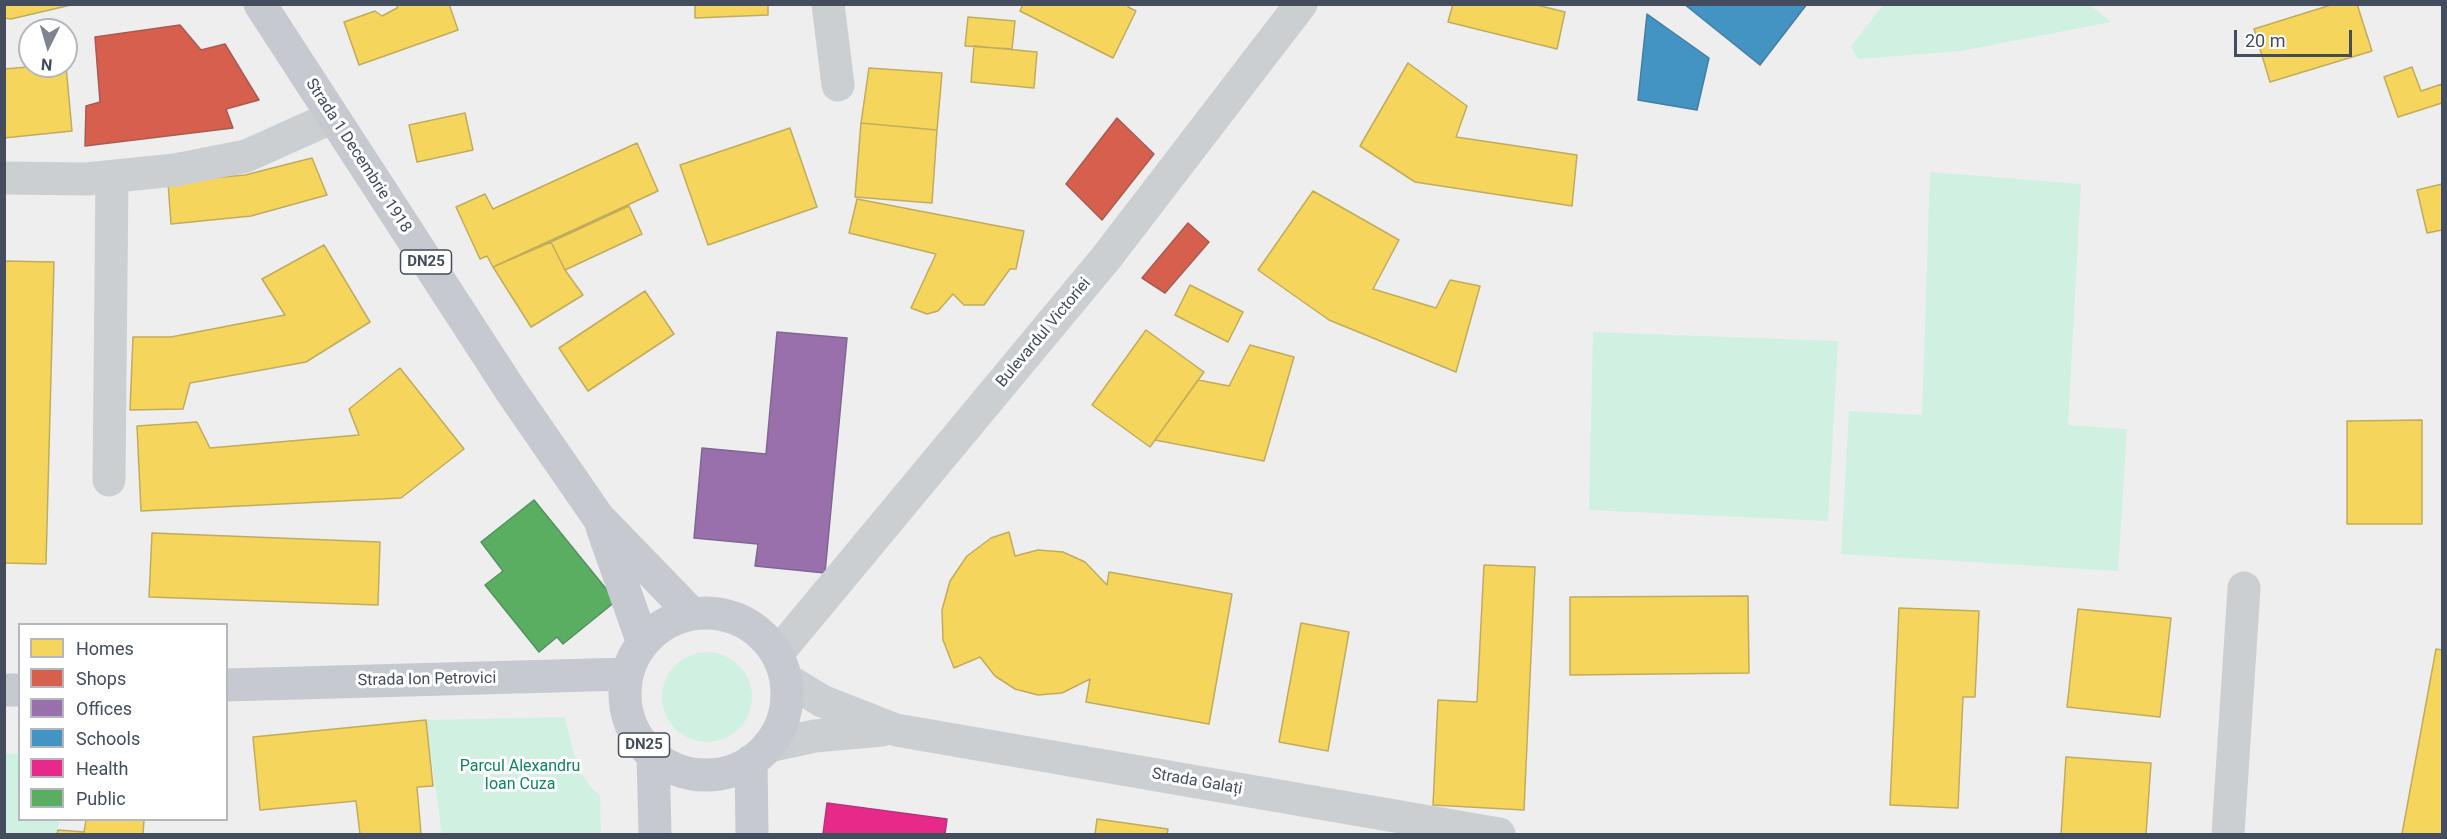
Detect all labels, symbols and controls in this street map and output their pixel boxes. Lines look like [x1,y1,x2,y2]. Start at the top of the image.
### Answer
north arrow [18,18,78,78]
scale bar [2237,18,2356,56]
text: 20 m [2245,30,2285,51]
text: N [40,54,53,74]
street label: Strada 1 Decembrie 1918 [301,75,415,237]
road number: DN25 [400,250,452,274]
street label: Bulevardul Victoriei [993,274,1095,392]
legend [18,623,228,821]
text: Homes [76,638,134,659]
text: Shops [76,668,126,689]
street label: Strada Ion Petrovici [358,669,496,691]
text: Offices [76,698,132,719]
text: Schools [76,728,140,749]
road number: DN25 [618,733,670,757]
park label: Parcul Alexandru Ioan Cuza [460,757,580,795]
text: Health [76,758,128,779]
street label: Strada Galați [1150,765,1244,799]
text: Public [76,788,126,809]

